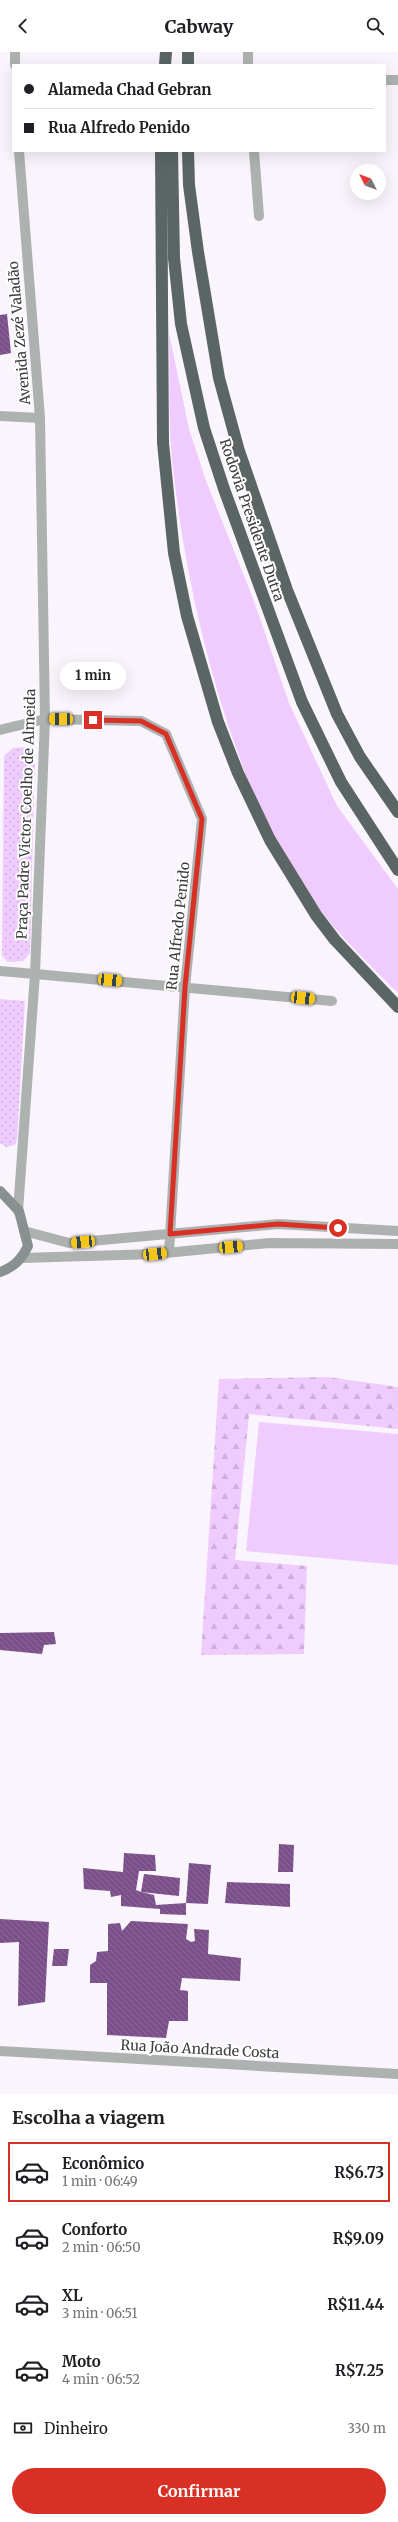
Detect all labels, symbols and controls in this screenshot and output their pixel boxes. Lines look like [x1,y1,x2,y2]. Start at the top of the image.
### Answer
icon: back [12,15,34,37]
text: Cabway [165,15,233,38]
icon: search [364,15,386,37]
text: Alameda Chad Gebran [48,80,212,99]
text: Rua Alfredo Penido [48,118,190,137]
north arrow [350,164,386,200]
map controls [350,164,386,200]
street label: Avenida Zezé Valadão [4,260,34,407]
street label: Rodovia Presidente Dutra [216,436,288,604]
callout: 1 min [60,662,126,690]
text: 1 min [75,667,111,684]
street label: Praça Padre Victor Coelho de Almeida [13,688,39,940]
route end [84,711,102,729]
car [49,713,73,725]
street label: Rua Alfredo Penido [162,861,194,991]
car [98,973,122,987]
car [290,991,316,1005]
route start [329,1219,347,1237]
car [71,1235,95,1249]
car [219,1240,243,1254]
car [142,1247,168,1261]
street label: Rua João Andrade Costa [120,2036,280,2062]
text: Escolha a viagem [12,2106,165,2129]
icon: car [14,2154,50,2190]
text: Econômico [62,2154,144,2173]
text: R$6.73 [334,2163,384,2182]
text: 1 min · 06:49 [62,2173,138,2190]
icon: car [14,2220,50,2256]
text: Conforto [62,2220,127,2239]
text: R$9.09 [333,2229,384,2248]
text: 2 min · 06:50 [62,2239,141,2256]
icon: car [14,2286,50,2322]
text: XL [62,2286,83,2305]
text: R$11.44 [327,2295,384,2314]
text: 3 min · 06:51 [62,2305,137,2322]
icon: car [14,2352,50,2388]
text: Moto [62,2352,101,2371]
text: R$7.25 [335,2361,384,2380]
text: 4 min · 06:52 [62,2371,140,2388]
icon: cash [12,2417,34,2439]
text: Dinheiro [44,2419,108,2438]
text: 330 m [347,2420,386,2437]
button: Confirmar [12,2468,386,2514]

